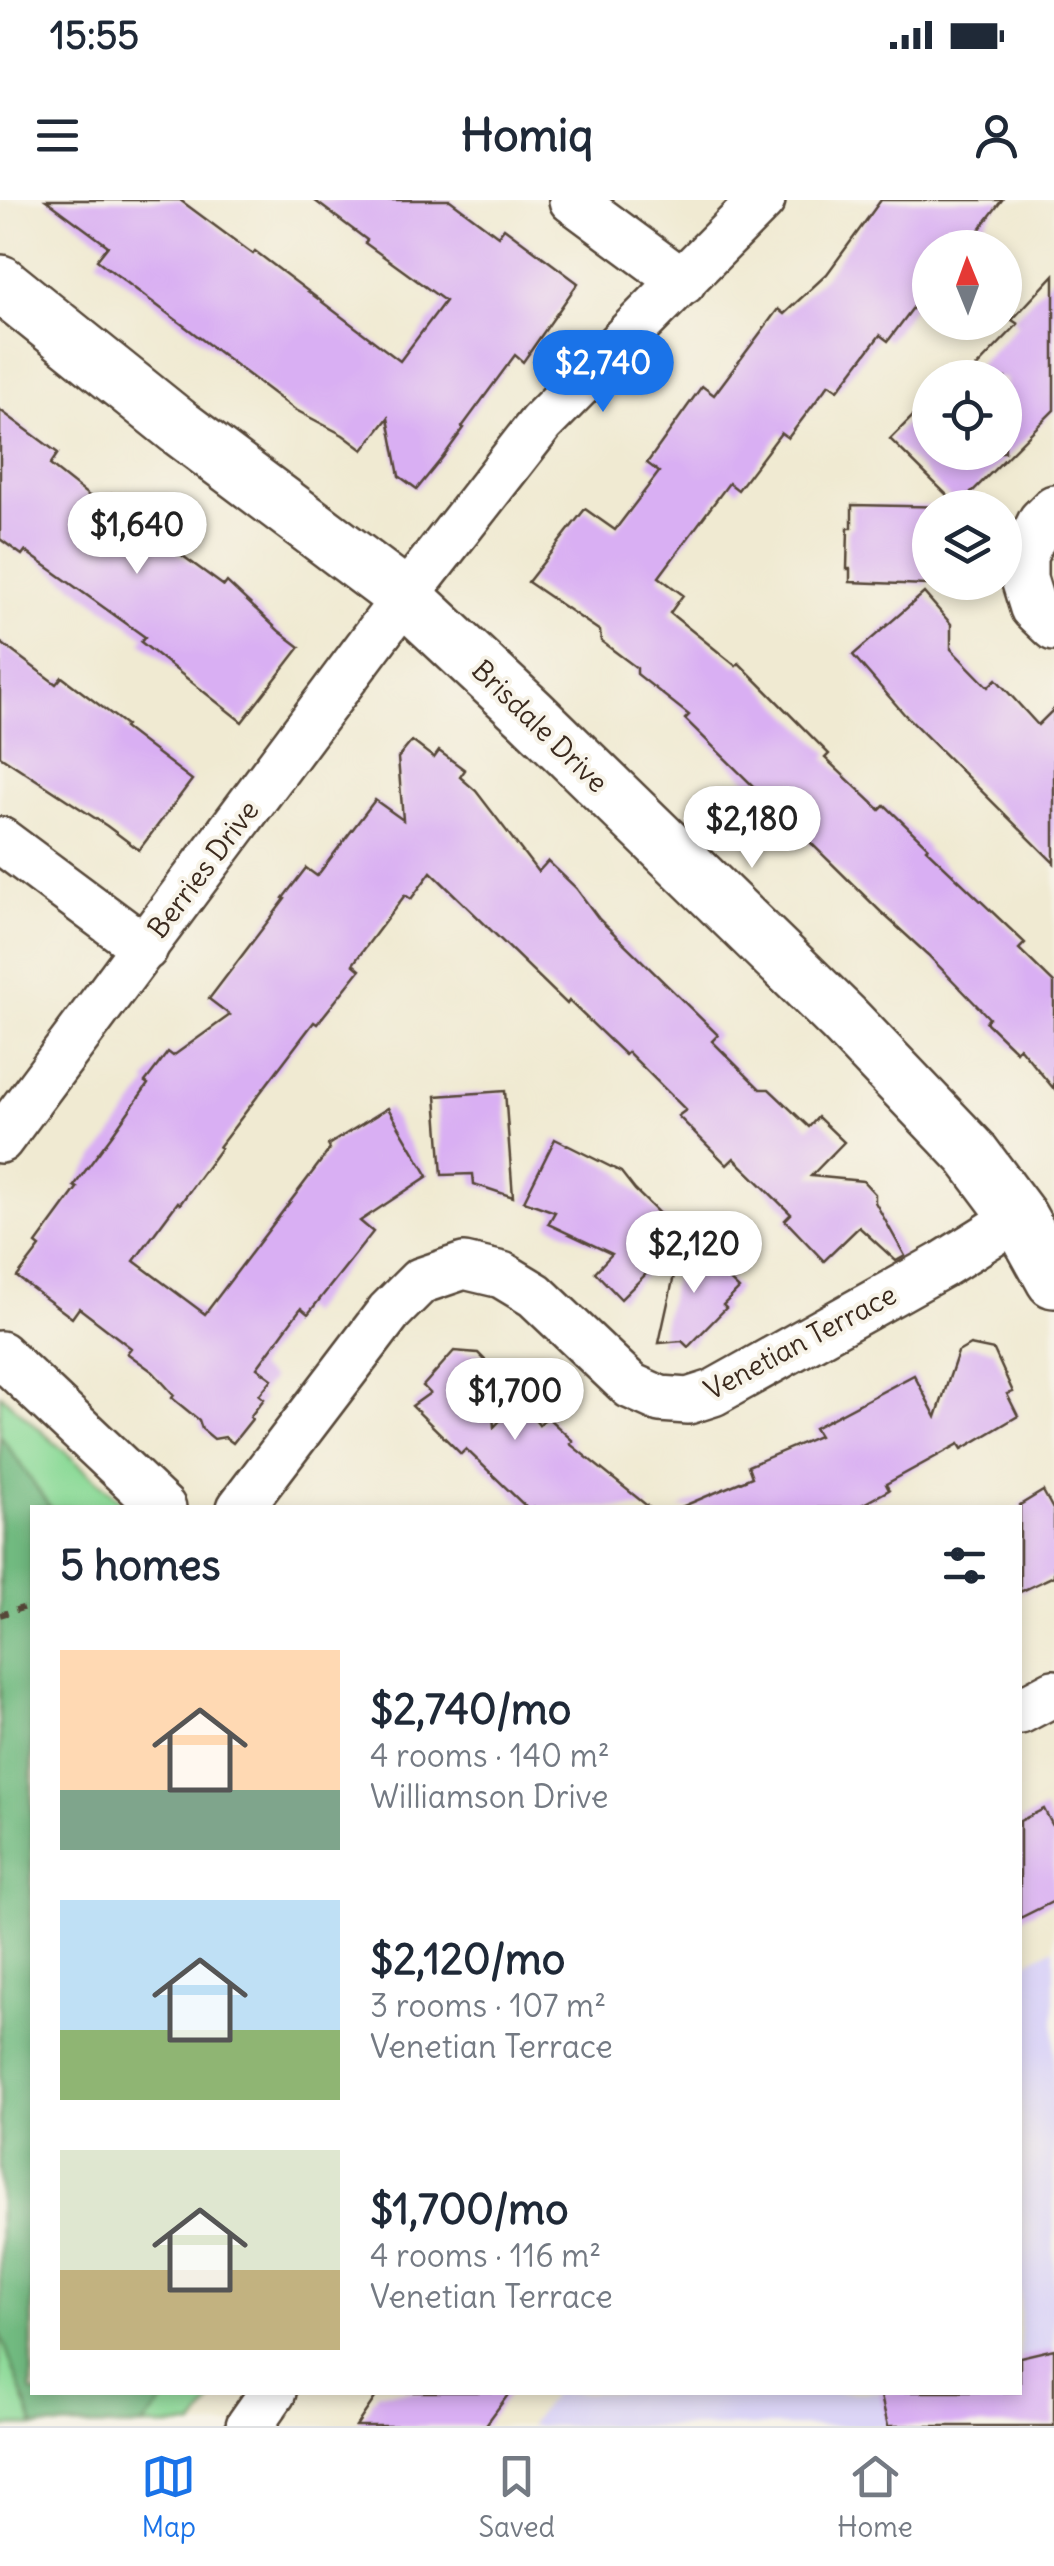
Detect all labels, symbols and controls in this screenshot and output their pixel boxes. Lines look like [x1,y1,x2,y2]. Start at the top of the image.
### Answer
text: 15:55 [50,12,139,59]
text: Homiq [461,107,593,163]
icon: menu [30,108,85,163]
icon: person [969,108,1024,163]
north arrow [912,230,1022,340]
map controls [912,230,1022,600]
pin: $2,740 [522,330,684,415]
text: $2,740 [555,342,651,383]
button: locate [912,360,1022,470]
button: layers [912,490,1022,600]
pin: $1,640 [56,492,218,577]
text: $1,640 [90,504,184,545]
street label: Brisdale Drive [464,652,616,800]
pin: $2,180 [671,786,833,871]
street label: Berries Drive [139,793,267,945]
text: $2,180 [706,798,798,839]
pin: $2,120 [613,1211,775,1296]
text: $2,120 [648,1223,740,1264]
street label: Venetian Terrace [698,1276,902,1408]
pin: $1,700 [434,1358,596,1443]
text: $1,700 [468,1370,562,1411]
icon: filters [937,1538,992,1593]
text: 5 homes [60,1539,221,1591]
text: $2,740/mo [370,1683,571,1735]
icon: home [140,1690,260,1810]
text: 4 rooms · 140 m² [370,1735,610,1776]
text: Williamson Drive [370,1776,608,1817]
text: $2,120/mo [370,1933,565,1985]
icon: home [140,1940,260,2060]
text: 3 rooms · 107 m² [370,1985,606,2026]
text: Venetian Terrace [370,2026,613,2067]
text: $1,700/mo [370,2183,569,2235]
icon: home [140,2190,260,2310]
text: 4 rooms · 116 m² [370,2235,601,2276]
text: Venetian Terrace [370,2276,613,2317]
tab: Map [141,2449,196,2545]
tab: Saved [478,2449,555,2545]
tab: Home [837,2449,913,2545]

